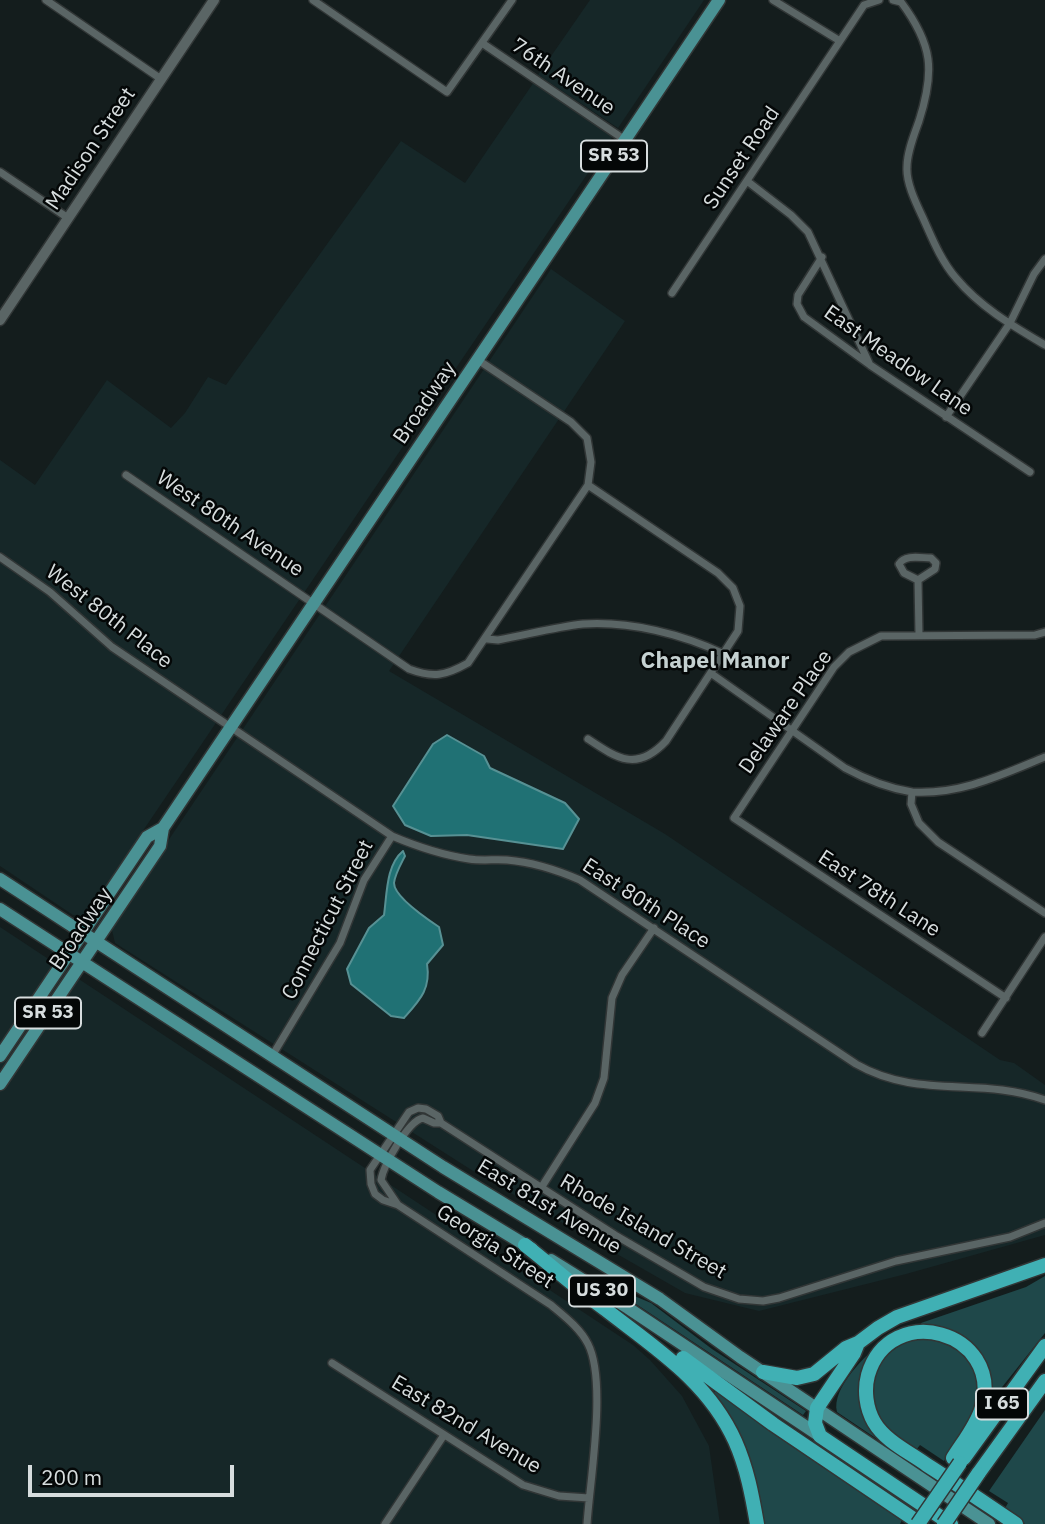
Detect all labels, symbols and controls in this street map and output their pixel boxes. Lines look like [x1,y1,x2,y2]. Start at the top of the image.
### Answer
street label: 76th Avenue [506,33,620,121]
street label: Madison Street [41,83,141,215]
street label: Sunset Road [698,102,786,214]
road number: SR 53 [581,140,647,172]
street label: East Meadow Lane [819,300,977,422]
street label: Broadway [388,357,462,449]
street label: West 80th Avenue [152,465,308,583]
street label: West 80th Place [41,560,177,674]
street label: Delaware Place [734,645,838,779]
district label: Chapel Manor [641,647,789,675]
street label: Connecticut Street [277,836,379,1004]
street label: East 78th Lane [813,845,945,943]
street label: East 80th Place [578,853,714,955]
street label: Broadway [44,883,118,975]
road number: SR 53 [15,998,81,1028]
street label: East 81st Avenue [472,1154,626,1260]
street label: Rhode Island Street [555,1169,731,1285]
street label: Georgia Street [431,1200,559,1294]
road number: US 30 [569,1275,635,1306]
street label: East 82nd Avenue [387,1370,545,1480]
road number: I 65 [976,1388,1028,1420]
scale bar [32,1450,238,1494]
text: 200 m [41,1463,102,1491]

